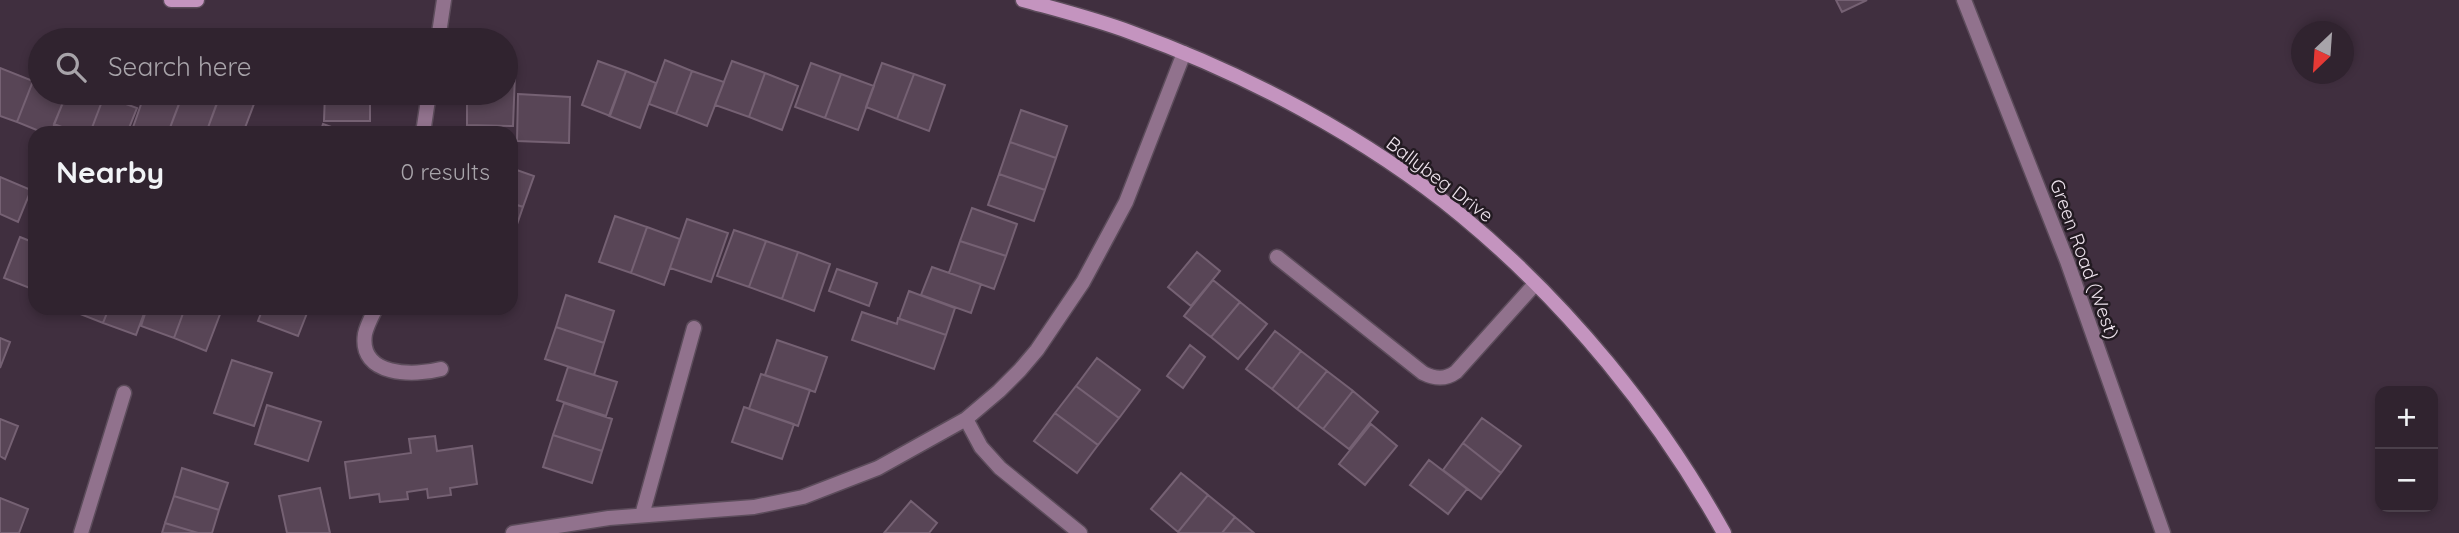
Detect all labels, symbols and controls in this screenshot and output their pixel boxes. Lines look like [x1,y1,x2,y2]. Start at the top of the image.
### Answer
north arrow [2291,21,2354,84]
search box [28,28,518,105]
icon: search [52,48,90,86]
text: Search here [108,50,252,83]
street label: Ballybeg Drive [1382,131,1498,227]
text: Nearby [56,153,164,191]
text: 0 results [401,157,490,186]
street label: Green Road (West) [2045,176,2125,342]
map controls [2375,386,2438,512]
button: + [2375,386,2438,449]
button: − [2375,449,2438,512]

